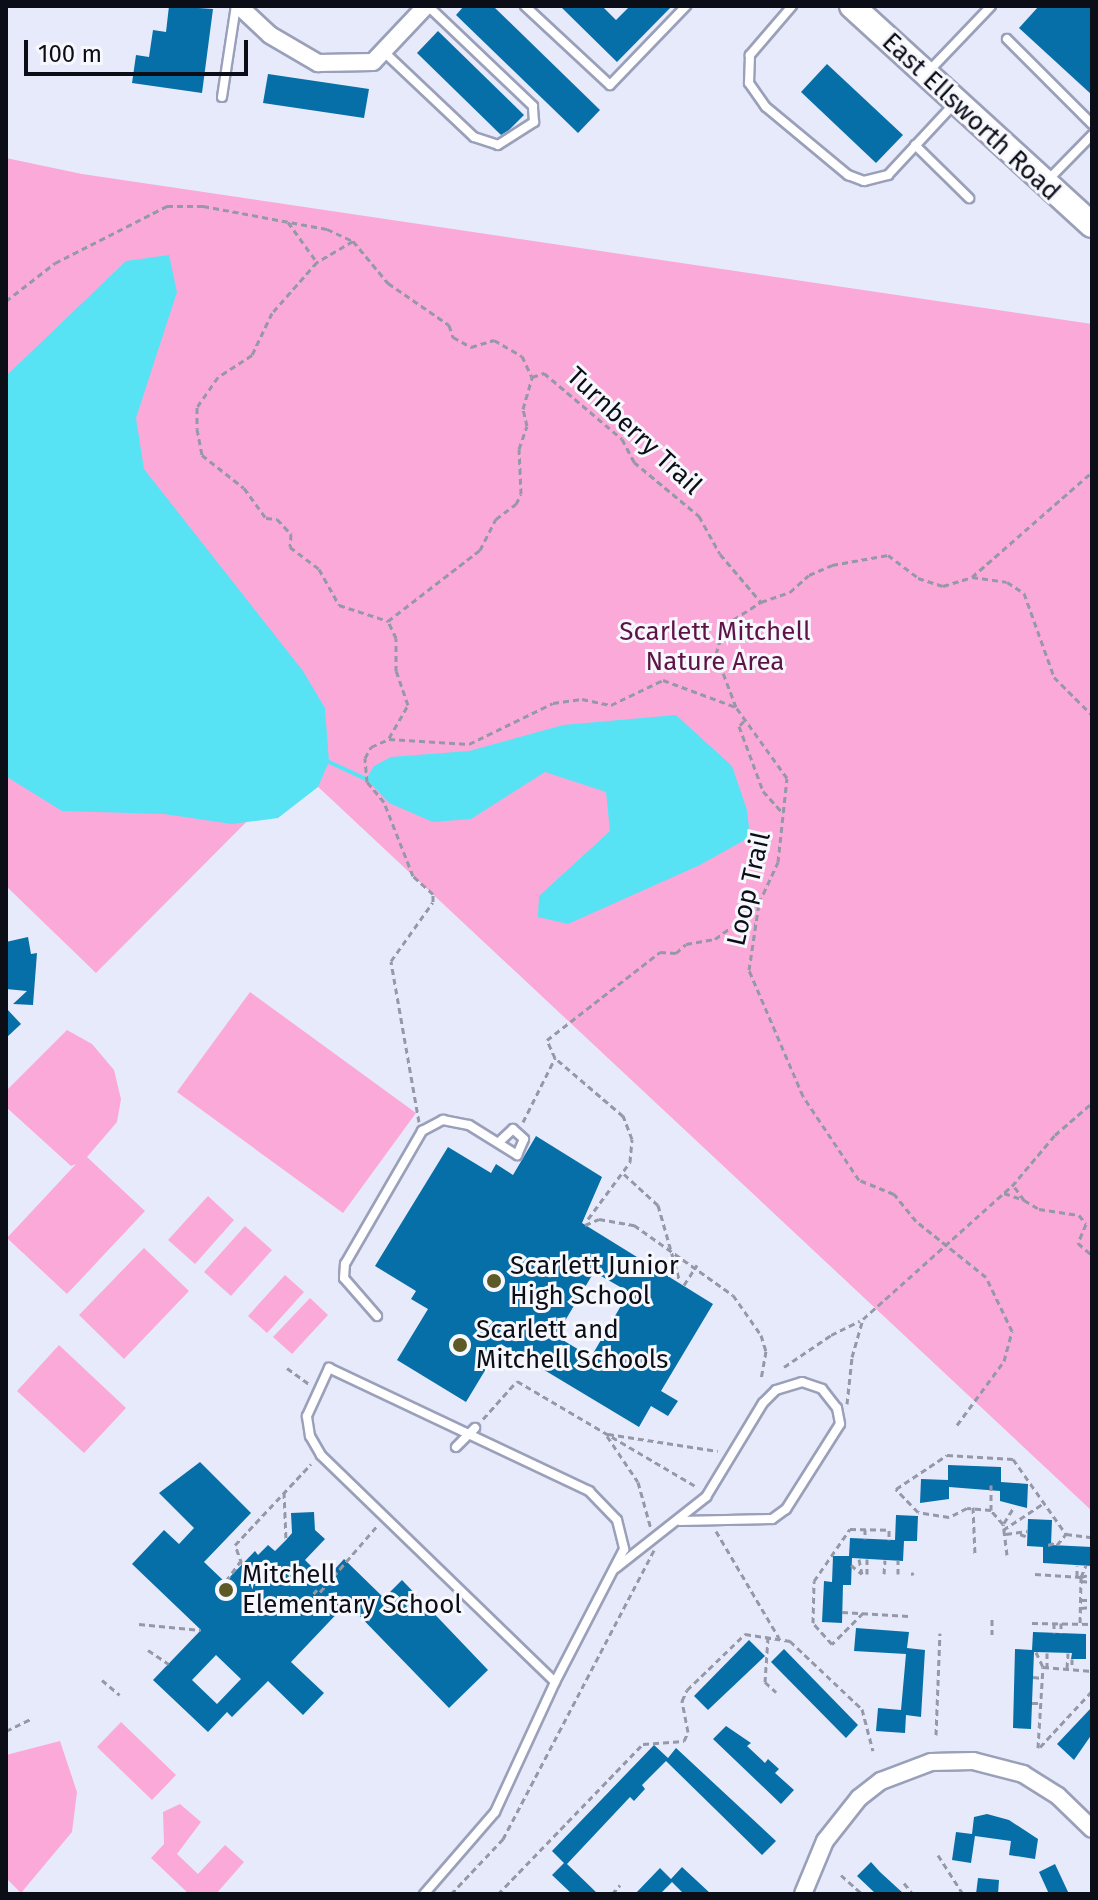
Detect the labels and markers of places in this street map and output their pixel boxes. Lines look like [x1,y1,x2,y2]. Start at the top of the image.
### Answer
place label: Scarlett Junior High School [510,1250,679,1312]
marker: Scarlett Junior High School [485,1272,503,1290]
place label: Scarlett and Mitchell Schools [476,1314,668,1376]
marker: Scarlett and Mitchell Schools [451,1336,469,1354]
place label: Mitchell Elementary School [242,1559,462,1620]
marker: Mitchell Elementary School [217,1581,235,1599]

